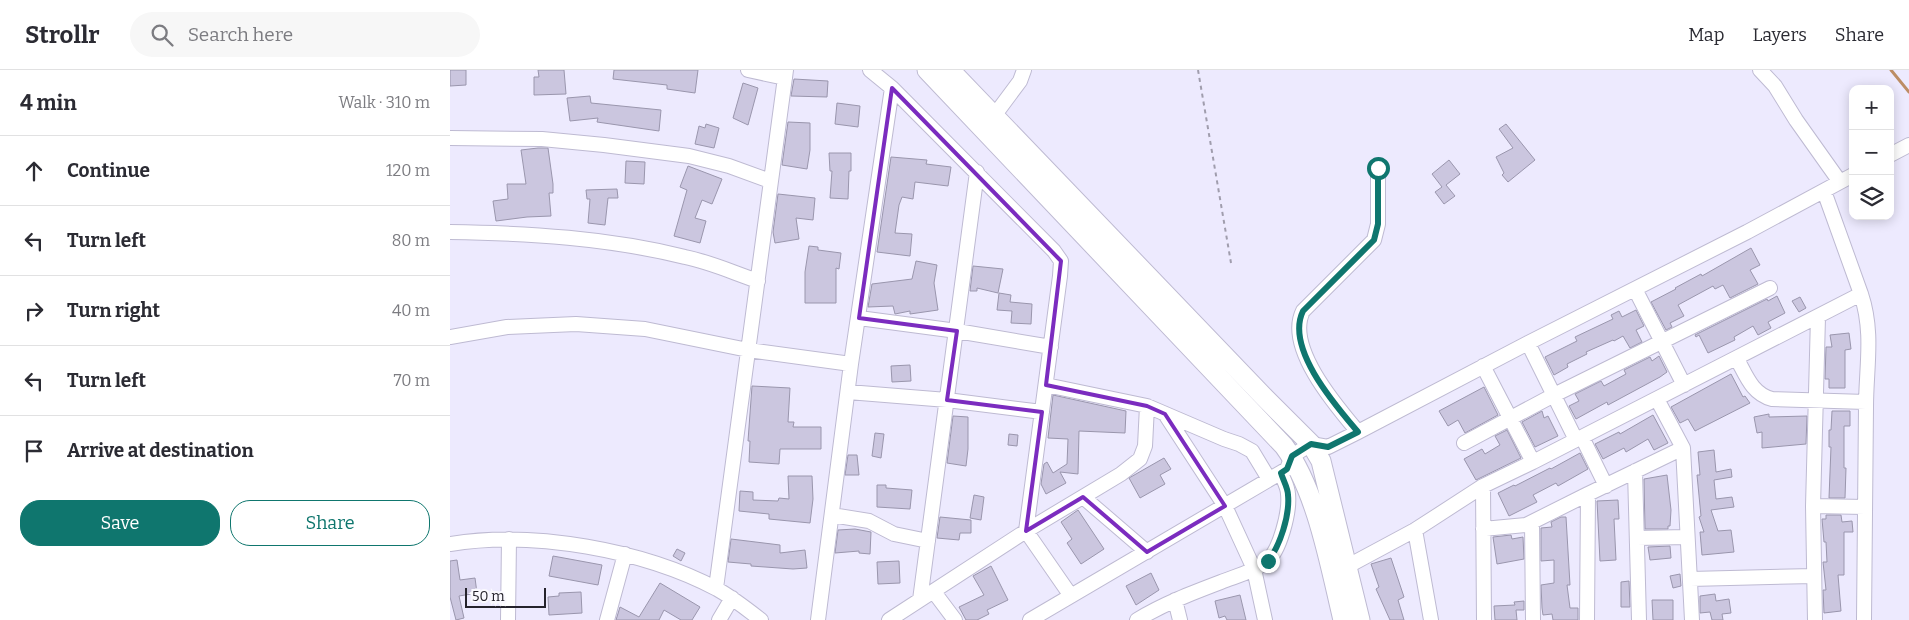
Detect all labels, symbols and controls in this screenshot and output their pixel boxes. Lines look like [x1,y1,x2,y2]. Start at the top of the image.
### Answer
search box [130,12,480,57]
text: Strollr [25,21,100,49]
icon: search [148,21,176,49]
text: Search here [188,23,293,46]
text: Map [1688,24,1724,46]
text: Layers [1752,24,1807,46]
text: Share [1835,24,1884,46]
map controls [1849,85,1894,220]
button: + [1849,85,1894,130]
text: 4 min [20,90,77,116]
text: Walk · 310 m [338,93,430,112]
button: − [1849,130,1894,175]
icon: ahead [20,157,48,185]
route start [1367,157,1390,180]
text: Continue [67,159,150,182]
text: 120 m [386,161,430,180]
button: layers [1849,175,1894,220]
icon: left [20,227,48,255]
text: Turn left [67,229,146,252]
text: 80 m [392,231,430,250]
icon: right [20,297,48,325]
text: Turn right [67,299,160,322]
text: 40 m [392,301,430,320]
icon: left [20,367,48,395]
text: Turn left [67,369,146,392]
text: 70 m [394,371,430,390]
icon: arrive [20,437,48,465]
text: Arrive at destination [67,439,254,462]
button: Save [20,500,220,546]
button: Share [230,500,430,546]
route end [1257,550,1280,573]
scale bar [465,585,546,608]
text: 50 m [472,588,505,605]

